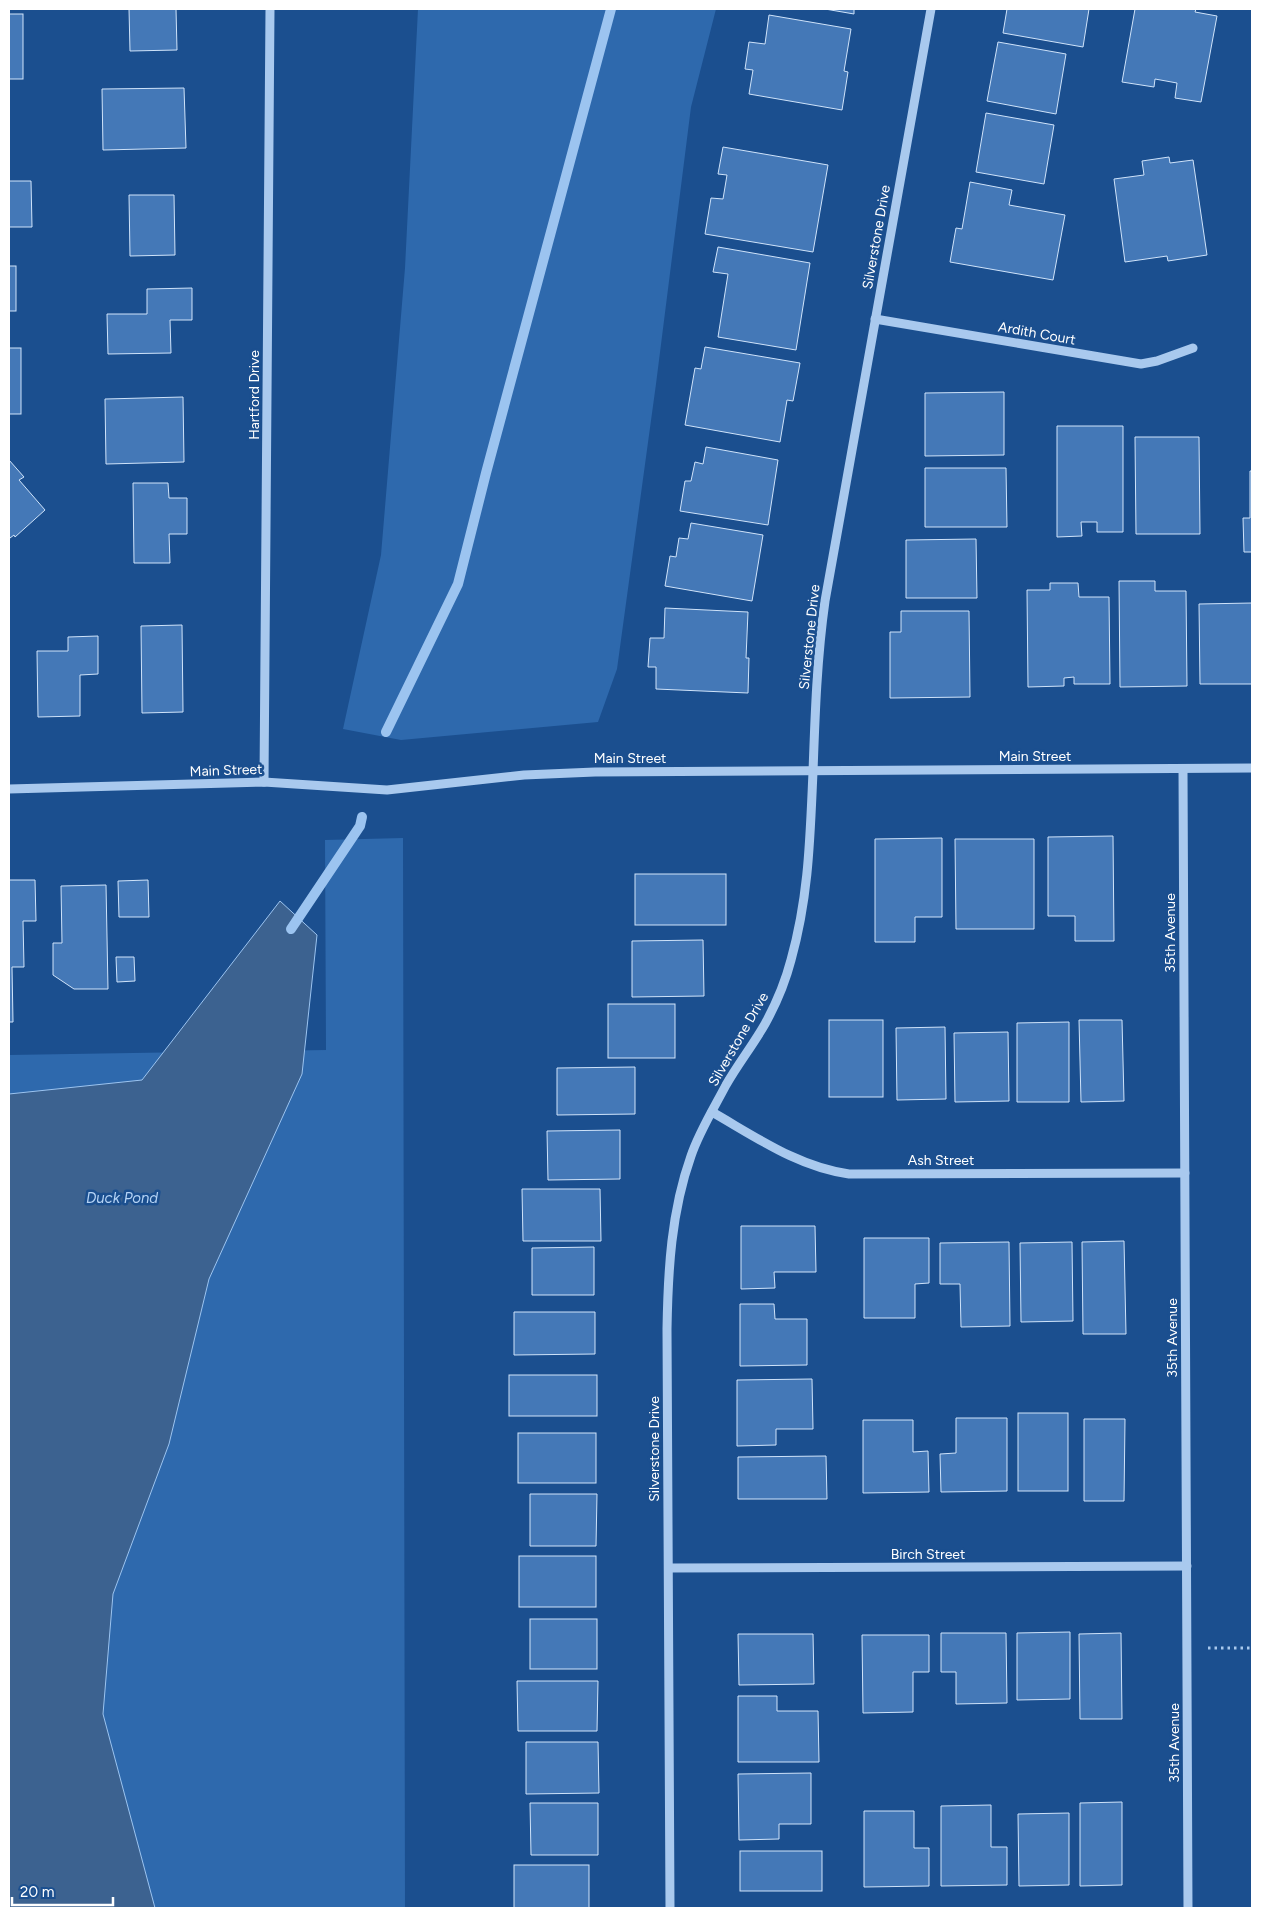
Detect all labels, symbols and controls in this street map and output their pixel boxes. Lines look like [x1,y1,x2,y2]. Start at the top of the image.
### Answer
street label: Silverstone Drive [859,183,894,291]
street label: Ardith Court [997,318,1077,349]
street label: Hartford Drive [246,350,263,440]
street label: Silverstone Drive [796,583,824,690]
street label: Main Street [999,748,1071,765]
street label: Main Street [594,750,666,767]
street label: Main Street [189,761,263,780]
street label: 35th Avenue [1162,893,1179,973]
street label: Silverstone Drive [705,989,772,1089]
street label: Ash Street [908,1152,974,1169]
water label: Duck Pond [86,1189,158,1207]
street label: 35th Avenue [1164,1298,1181,1378]
street label: Silverstone Drive [646,1396,663,1502]
street label: Birch Street [891,1546,965,1563]
street label: 35th Avenue [1166,1703,1183,1783]
scale bar [12,1874,114,1906]
text: 20 m [20,1883,54,1901]

